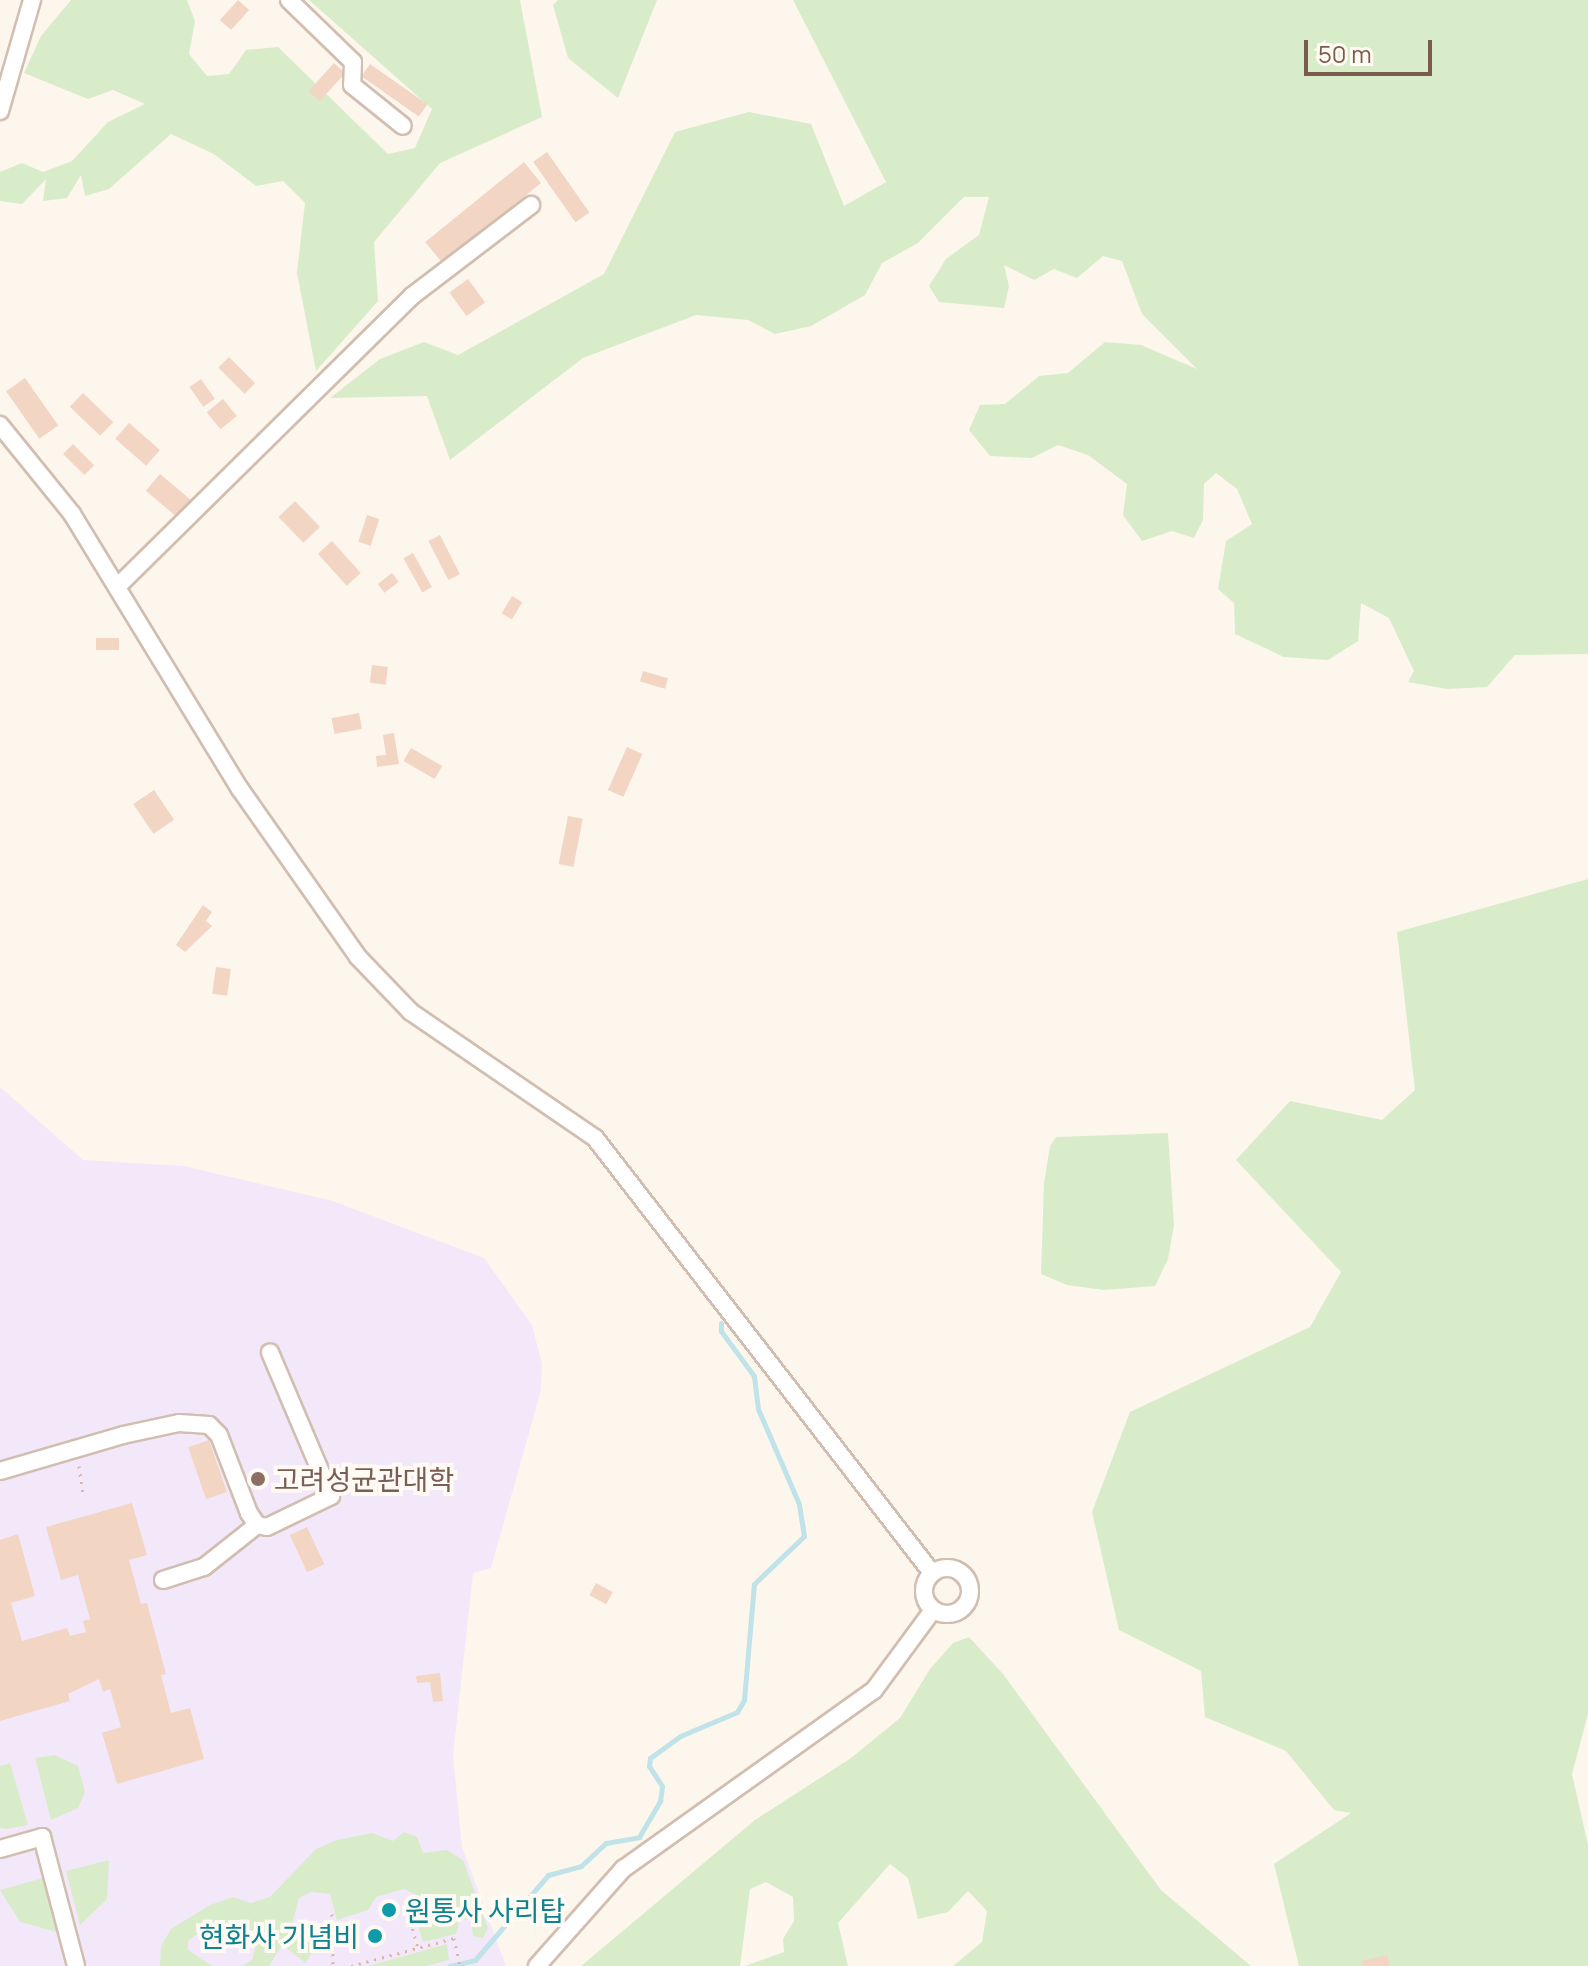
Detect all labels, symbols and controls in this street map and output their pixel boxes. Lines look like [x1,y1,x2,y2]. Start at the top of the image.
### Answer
scale bar [1308,24,1436,74]
text: 50 m [1318,37,1372,70]
place label: 고려성균관대학 [274,1462,454,1496]
marker: 고려성균관대학 [249,1470,267,1488]
place label: 원통사 사리탑 [405,1893,565,1927]
marker: 원통사 사리탑 [380,1901,398,1919]
place label: 현화사 기념비 [199,1919,359,1953]
marker: 현화사 기념비 [366,1927,384,1945]

